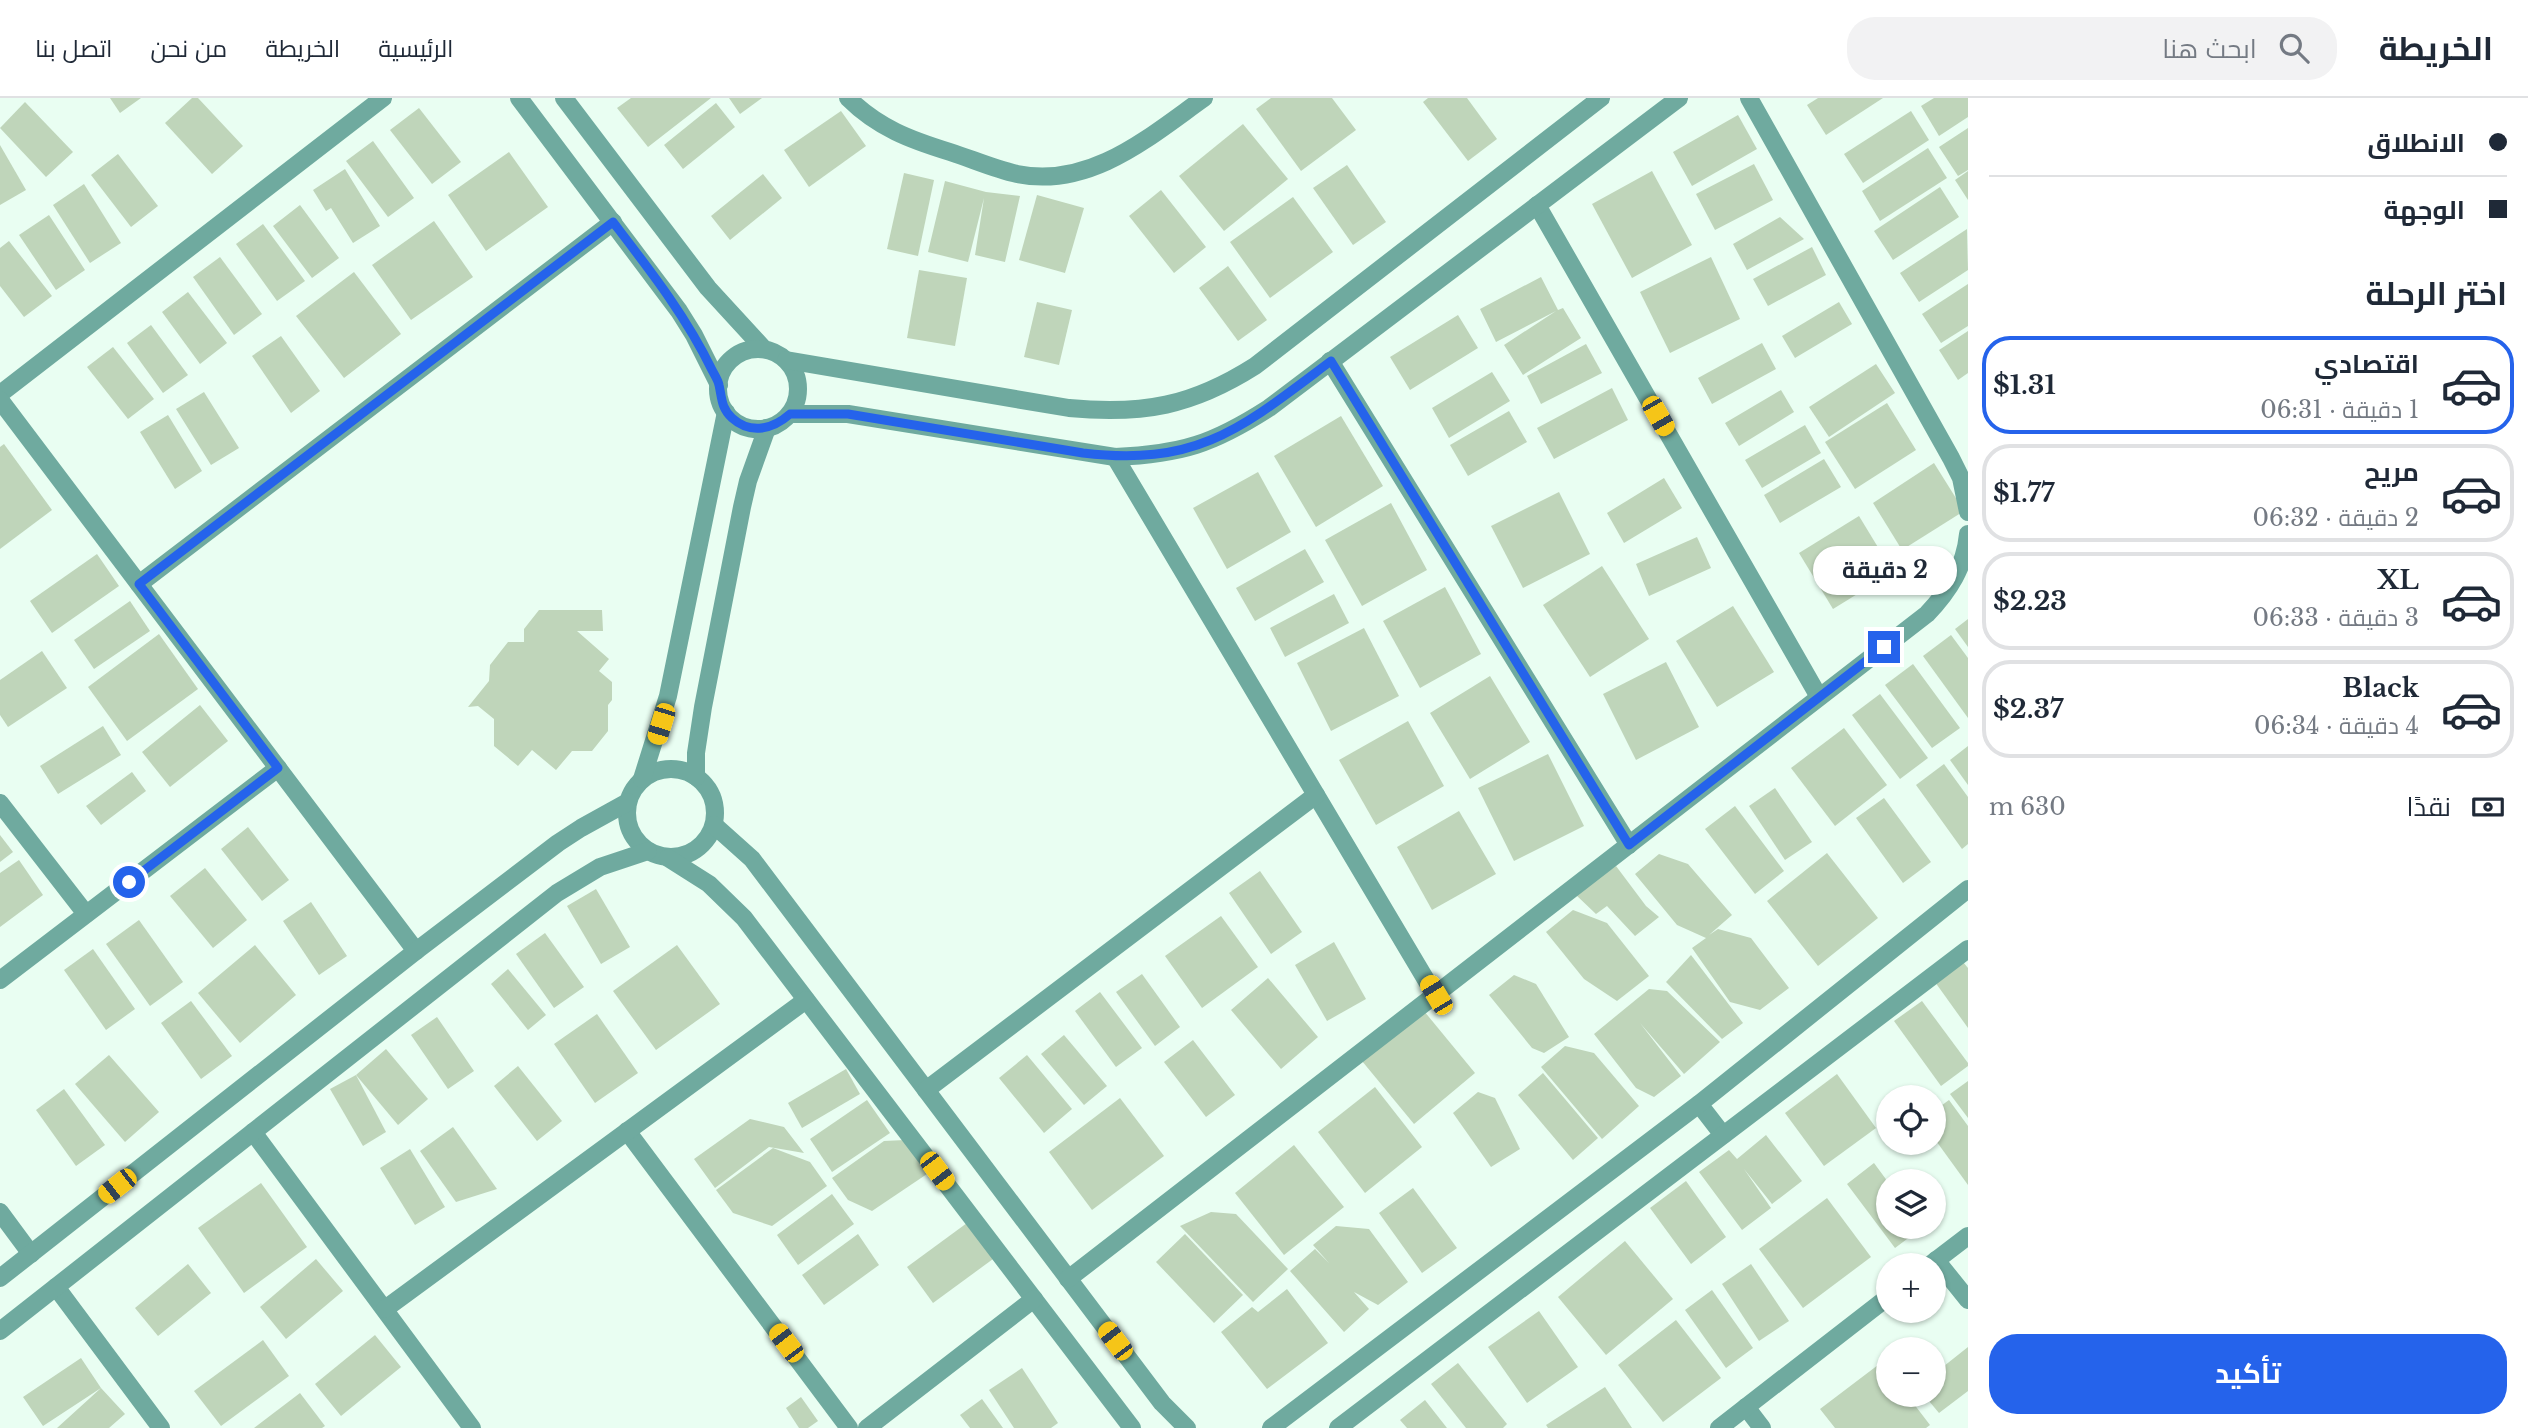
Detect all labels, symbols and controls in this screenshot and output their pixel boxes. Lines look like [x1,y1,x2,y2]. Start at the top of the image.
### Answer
search box [1847,17,2337,80]
text: الخريطة [2379,28,2493,69]
icon: search [2275,29,2313,67]
text: ابحث هنا [2162,33,2257,65]
text: اتصل بنا [35,34,113,63]
text: من نحن [151,34,227,63]
text: الخريطة [265,34,340,63]
text: الرئيسية [378,34,453,63]
text: الانطلاق [2367,127,2465,159]
text: الوجهة [2384,194,2465,226]
text: اختر الرحلة [2365,274,2507,314]
text: اقتصادي [2314,348,2419,380]
icon: car [2440,354,2503,417]
text: $1.31 [1993,369,2056,401]
car [1639,393,1678,439]
text: 1 دقيقة · 06:31 [2260,396,2419,424]
text: مريح [2364,456,2419,488]
icon: car [2440,462,2503,525]
text: $1.77 [1993,477,2054,509]
text: 2 دقيقة · 06:32 [2253,504,2419,532]
callout: 2 دقيقة [1812,546,1956,594]
text: 2 دقيقة [1842,556,1928,584]
text: XL [2377,564,2419,596]
icon: car [2440,570,2503,633]
text: $2.23 [1993,585,2067,617]
text: 3 دقيقة · 06:33 [2253,604,2419,632]
route end [1868,631,1900,663]
text: Black [2342,672,2419,704]
icon: car [2440,678,2503,741]
text: $2.37 [1993,693,2063,725]
car [645,701,678,747]
text: 4 دقيقة · 06:34 [2254,712,2419,740]
icon: cash [2469,788,2507,826]
text: نقدًا [2407,791,2451,823]
text: 630 m [1989,793,2066,821]
route start [113,866,145,898]
car [1417,972,1456,1018]
map controls [1876,1085,1946,1407]
button: locate [1876,1085,1946,1155]
car [916,1148,959,1194]
car [94,1165,141,1207]
button: layers [1876,1169,1946,1239]
button: + [1876,1253,1946,1323]
car [1094,1318,1137,1364]
car [765,1320,808,1366]
button: تأكيد [1989,1334,2507,1414]
button: − [1876,1337,1946,1407]

